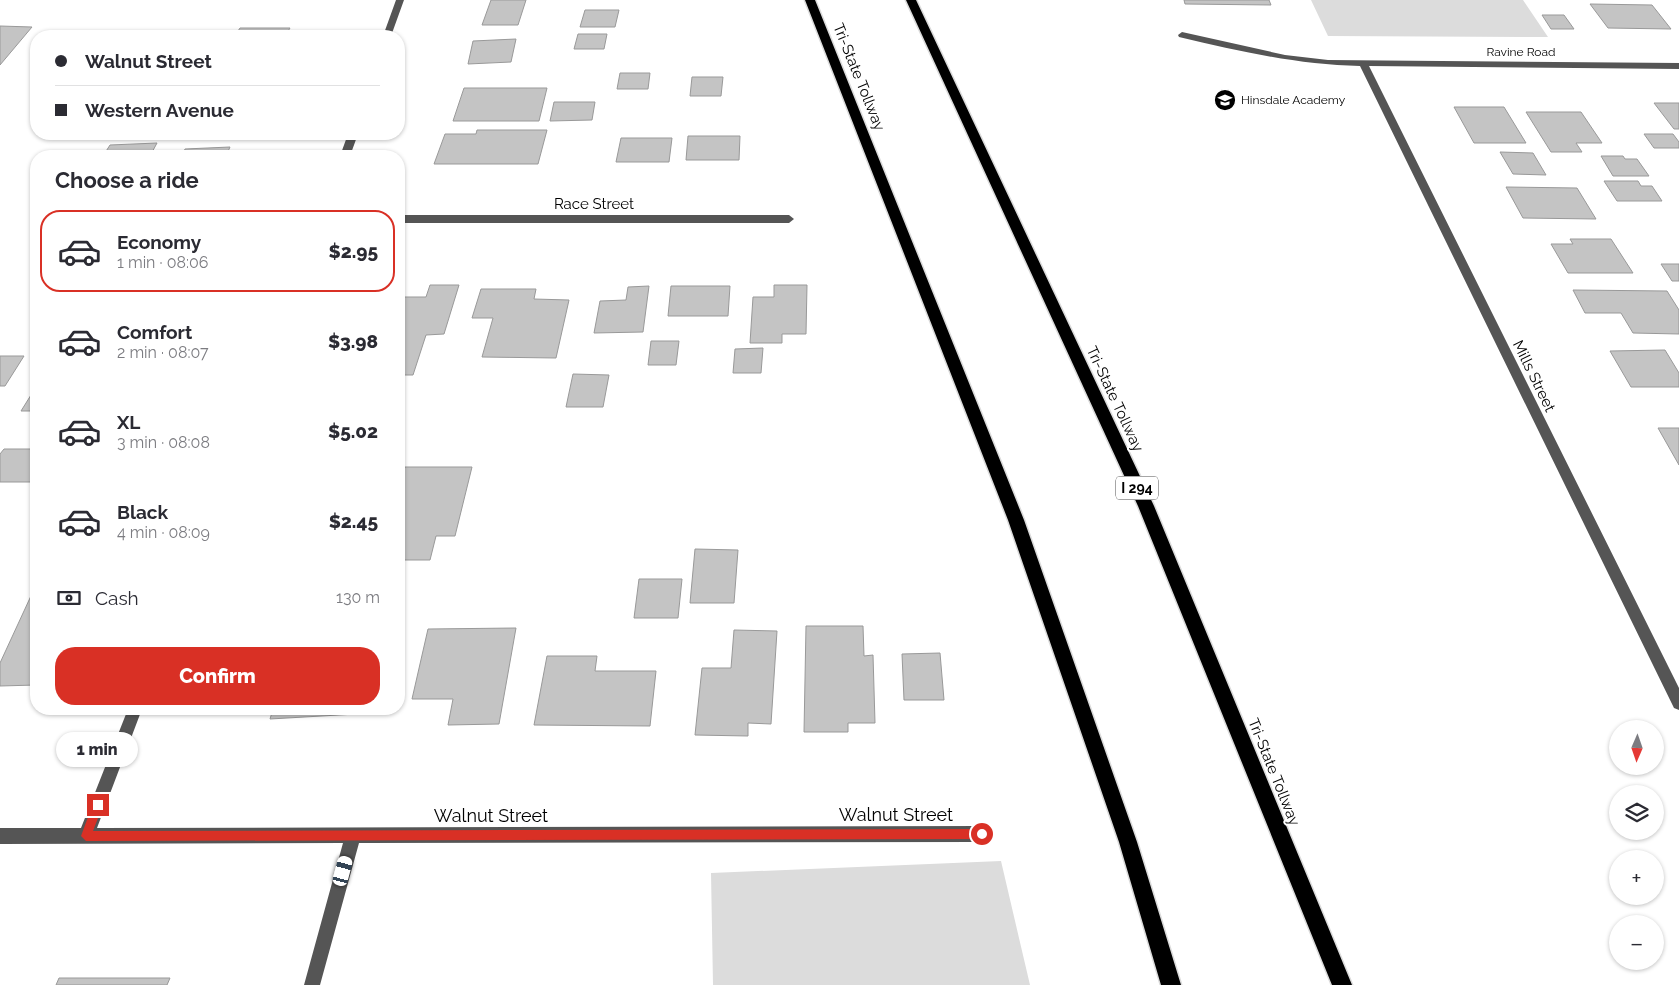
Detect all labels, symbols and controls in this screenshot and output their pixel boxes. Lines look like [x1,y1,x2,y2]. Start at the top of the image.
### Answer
street label: Tri-State Tollway [829,21,889,133]
street label: Ravine Road [1487,45,1556,59]
text: Walnut Street [85,50,212,72]
school or university icon: Hinsdale Academy [1213,88,1237,112]
place label: Hinsdale Academy [1241,93,1346,107]
text: Western Avenue [85,99,234,121]
text: Choose a ride [55,167,199,193]
street label: Race Street [554,195,634,213]
icon: car [57,229,102,274]
text: Economy [117,231,201,253]
text: $2.95 [328,240,378,262]
text: 1 min · 08:06 [117,253,208,272]
icon: car [57,319,102,364]
text: Comfort [117,321,192,343]
text: $3.98 [328,330,378,352]
street label: Mills Street [1509,337,1559,415]
text: 2 min · 08:07 [117,343,209,362]
street label: Tri-State Tollway [1083,343,1147,455]
icon: car [57,409,102,454]
text: XL [117,411,140,433]
text: $5.02 [328,420,378,442]
text: 3 min · 08:08 [117,433,210,452]
road number: I 294 [1116,476,1158,499]
icon: car [57,499,102,544]
text: Black [117,501,168,523]
text: $2.45 [329,510,378,532]
text: 4 min · 08:09 [117,523,210,542]
icon: cash [55,584,83,612]
text: Cash [95,587,139,609]
text: 130 m [336,588,380,607]
button: Confirm [55,647,380,705]
street label: Tri-State Tollway [1244,716,1304,828]
north arrow [1609,720,1664,775]
map controls [1609,720,1664,970]
callout: 1 min [57,732,139,768]
text: 1 min [76,740,118,759]
button: layers [1609,785,1664,840]
route end [87,794,109,816]
street label: Walnut Street [839,804,953,825]
street label: Walnut Street [434,805,548,826]
route start [971,823,993,845]
button: + [1609,850,1664,905]
car [331,855,354,887]
button: − [1609,915,1664,970]

